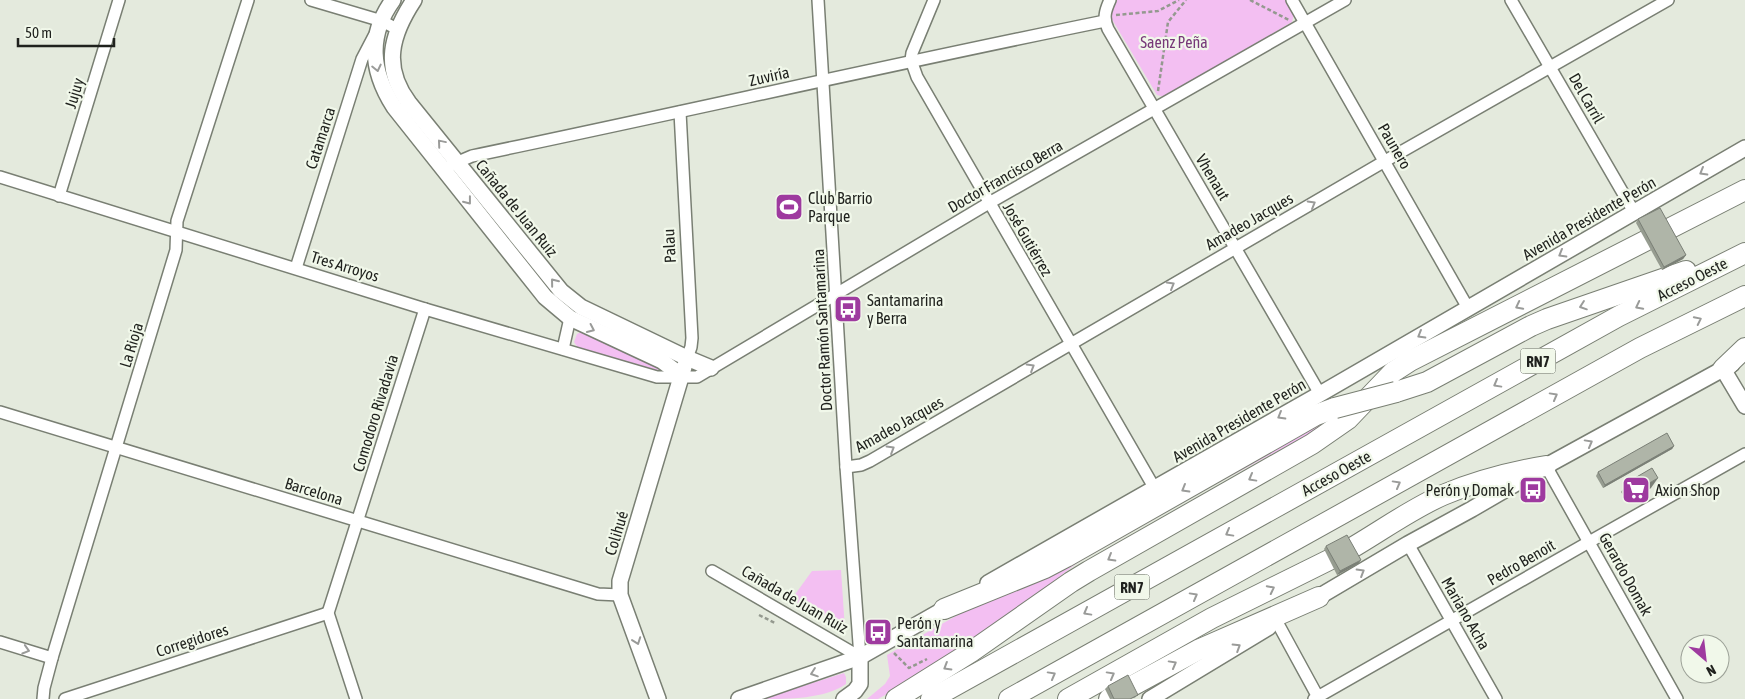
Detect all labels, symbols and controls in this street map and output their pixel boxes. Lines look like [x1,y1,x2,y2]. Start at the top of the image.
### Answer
scale bar [18,15,114,47]
text: 50 m [25,24,52,41]
park label: Saenz Peña [1140,33,1208,51]
street label: Zuviría [747,63,791,89]
one-way arrow [371,64,382,73]
street label: Del Carril [1566,70,1609,127]
street label: Jujuy [61,75,88,111]
street label: Catamarca [302,105,338,171]
street label: Paunero [1375,120,1415,172]
street label: Doctor Francisco Berra [945,136,1065,216]
one-way arrow [438,139,447,148]
street label: Vhenaut [1192,151,1234,204]
street label: Cañada de Juan Ruiz [472,156,562,260]
one-way arrow [1699,166,1708,176]
street label: Avenida Presidente Perón [1519,173,1659,263]
place label: Club Barrio Parque [808,189,873,226]
street label: Amadeo Jacques [1202,189,1297,254]
sports icon: Club Barrio Parque [774,192,804,222]
one-way arrow [463,195,471,204]
street label: José Gutiérrez [1000,199,1056,279]
one-way arrow [1306,200,1315,210]
street label: Palau [659,228,679,264]
street label: Tres Arroyos [309,247,381,286]
one-way arrow [1559,247,1568,257]
street label: Doctor Ramón Santamarina [809,249,835,411]
street label: Acceso Oeste [1654,254,1730,304]
one-way arrow [551,279,560,288]
one-way arrow [1166,282,1175,292]
place label: Santamarina y Berra [867,291,944,328]
bus stop icon: Santamarina y Berra [833,294,863,324]
one-way arrow [1515,300,1524,310]
one-way arrow [1579,300,1587,310]
one-way arrow [1635,300,1644,310]
one-way arrow [1692,316,1701,326]
street label: La Rioja [116,320,147,370]
one-way arrow [586,323,595,333]
one-way arrow [1418,329,1427,339]
road number: RN7 [1520,348,1556,374]
street label: Comodoro Rivadavia [349,352,401,474]
one-way arrow [1025,363,1034,373]
street label: Avenida Presidente Perón [1169,375,1309,465]
one-way arrow [1493,378,1502,388]
street label: Amadeo Jacques [852,392,947,456]
one-way arrow [1549,392,1558,402]
one-way arrow [1277,410,1286,420]
one-way arrow [1583,439,1592,449]
one-way arrow [885,446,894,456]
street label: Acceso Oeste [1298,447,1374,499]
one-way arrow [1249,472,1258,482]
street label: Barcelona [283,474,345,508]
bus stop icon: Perón y Domak [1518,475,1548,505]
supermarket icon: Axion Shop [1621,475,1651,505]
one-way arrow [1392,480,1401,490]
place label: Perón y Domak [1426,481,1514,500]
place label: Axion Shop [1655,481,1720,500]
one-way arrow [1181,483,1190,493]
street label: Colihué [601,509,631,557]
one-way arrow [1225,527,1234,537]
street label: Gerardo Domak [1596,529,1656,619]
street label: Pedro Benoit [1484,535,1558,589]
one-way arrow [1107,551,1116,561]
street label: Cañada de Juan Ruiz [739,561,851,637]
one-way arrow [1355,568,1364,578]
road number: RN7 [1114,574,1150,600]
street label: Mariano Acha [1438,574,1494,652]
one-way arrow [1266,585,1275,595]
one-way arrow [1189,593,1198,603]
one-way arrow [1083,606,1092,616]
place label: Perón y Santamarina [897,614,974,650]
bus stop icon: Perón y Santamarina [863,617,893,647]
street label: Corregidores [154,620,231,661]
north arrow [1680,634,1730,684]
one-way arrow [631,636,641,644]
one-way arrow [1232,643,1241,653]
one-way arrow [21,644,30,654]
one-way arrow [1167,660,1176,670]
one-way arrow [943,661,952,671]
text: N [1704,661,1719,679]
one-way arrow [810,667,818,677]
one-way arrow [1105,671,1114,681]
one-way arrow [1047,672,1056,682]

